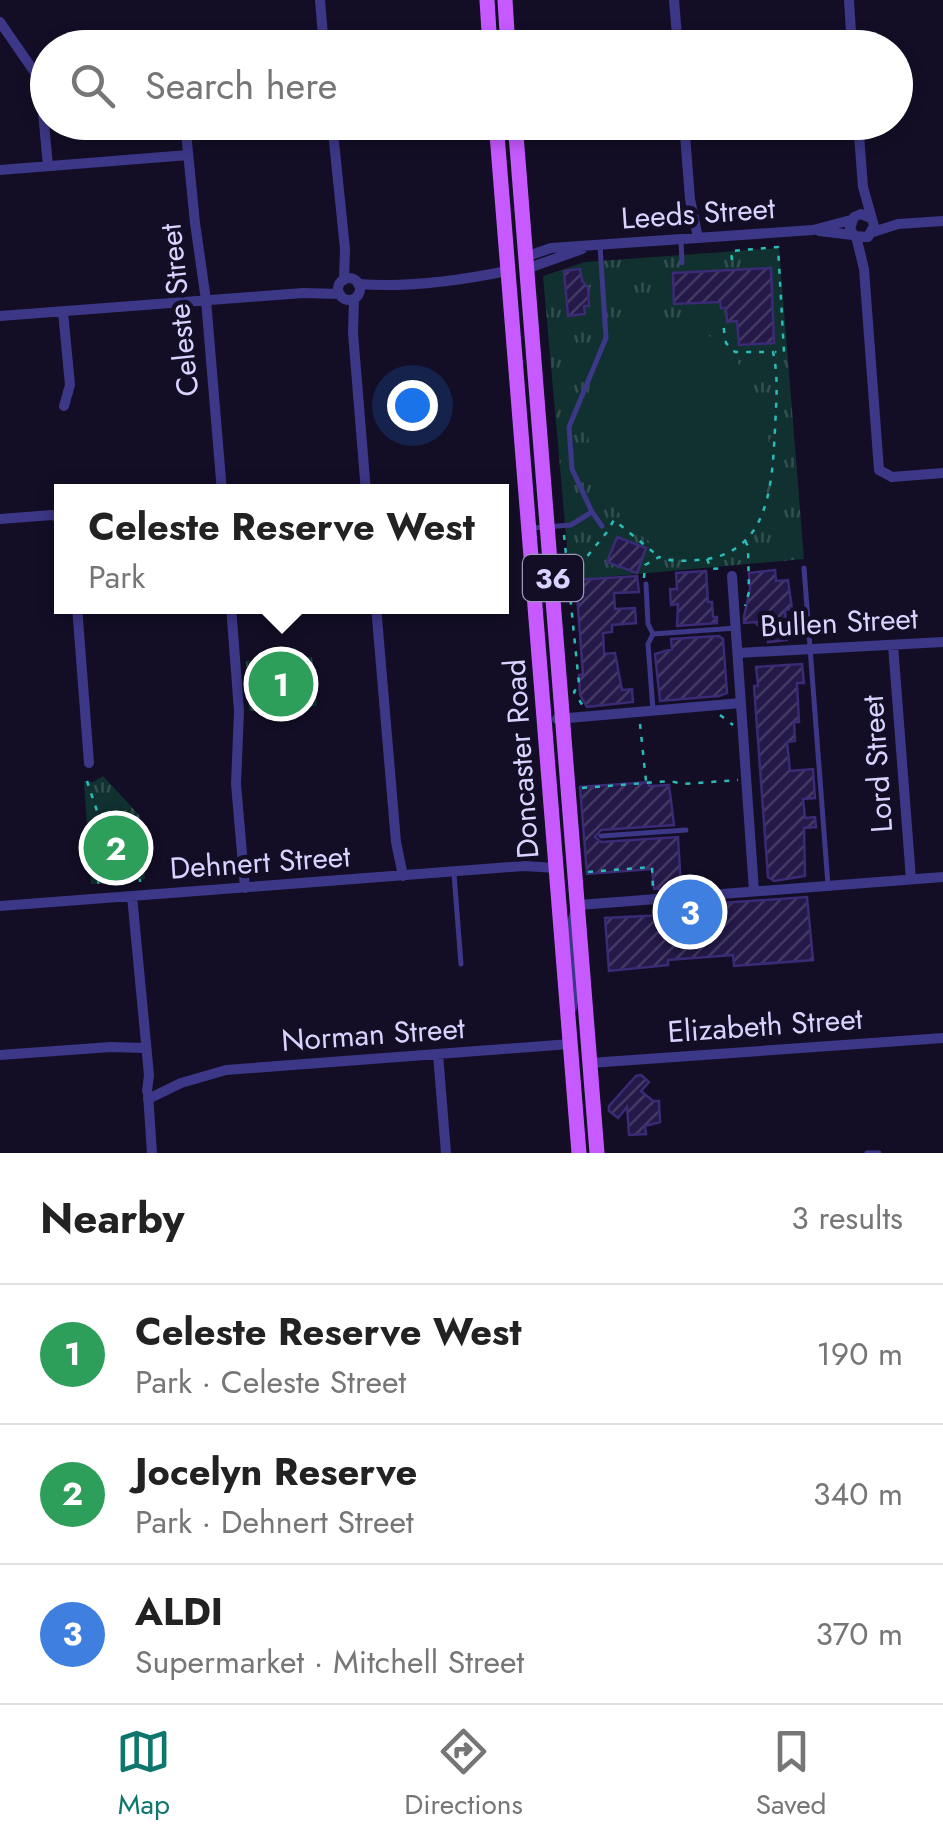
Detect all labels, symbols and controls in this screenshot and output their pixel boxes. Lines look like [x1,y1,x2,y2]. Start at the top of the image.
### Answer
search box [30,30,913,140]
icon: search [65,58,120,113]
text: Search here [145,58,337,113]
street label: Leeds Street [620,186,777,240]
street label: Celeste Street [148,221,209,399]
your location [387,380,438,431]
popup [54,484,509,614]
text: Celeste Reserve West [88,499,475,554]
text: Park [88,554,145,600]
road number: 36 [523,555,583,601]
street label: Bullen Street [759,596,920,648]
pin: 1 [248,646,314,722]
street label: Doncaster Road [493,658,549,860]
street label: Lord Street [851,693,903,834]
pin: 2 [84,810,148,886]
street label: Dehnert Street [168,834,353,890]
pin: 3 [658,874,722,950]
street label: Elizabeth Street [666,997,865,1053]
street label: Norman Street [280,1006,467,1062]
text: Nearby [40,1188,184,1249]
text: 3 results [791,1195,903,1241]
text: Celeste Reserve West [135,1304,522,1359]
text: 1 [64,1331,81,1377]
text: 190 m [816,1331,903,1377]
text: Park · Celeste Street [135,1359,406,1405]
text: Jocelyn Reserve [135,1444,417,1499]
text: 2 [62,1471,83,1517]
text: 340 m [813,1471,903,1517]
text: Park · Dehnert Street [135,1499,414,1545]
text: ALDI [135,1584,223,1639]
text: 3 [63,1611,82,1657]
text: 370 m [815,1611,903,1657]
text: Supermarket · Mitchell Street [135,1639,524,1685]
tab: Map [116,1724,171,1825]
tab: Directions [404,1724,523,1825]
tab: Saved [756,1724,827,1825]

